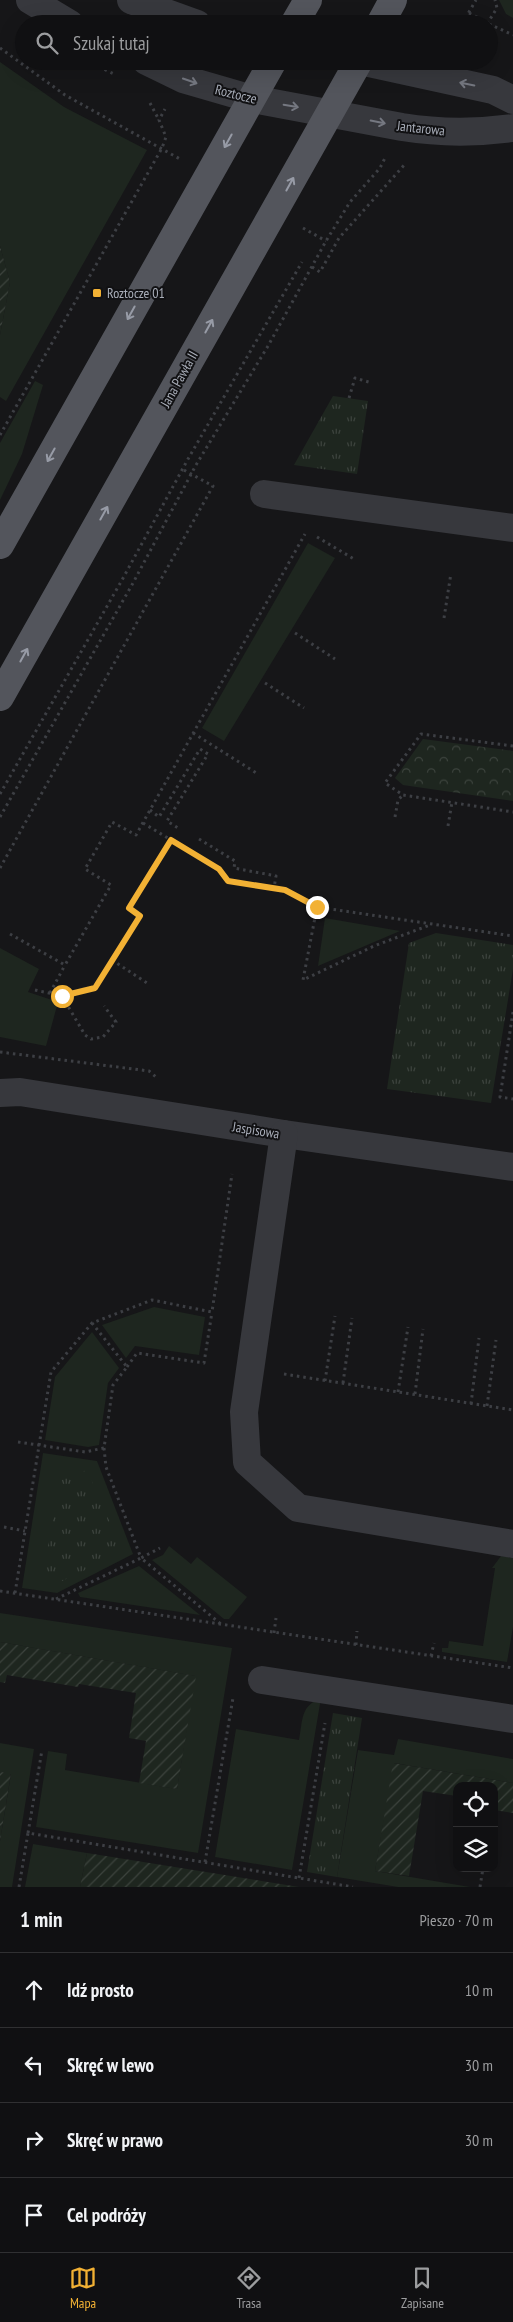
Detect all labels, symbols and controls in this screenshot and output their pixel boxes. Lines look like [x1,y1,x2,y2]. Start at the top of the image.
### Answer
search box [15,15,498,70]
icon: search [33,29,61,57]
text: Szukaj tutaj [73,31,150,55]
one-way arrow [182,77,198,86]
one-way arrow [460,79,476,88]
street label: Roztocze [213,80,259,108]
one-way arrow [283,101,299,111]
street label: Jantarowa [395,116,446,139]
one-way arrow [369,118,385,128]
one-way arrow [223,134,233,149]
one-way arrow [285,178,295,192]
place label: Roztocze 01 [107,284,165,302]
marker: Roztocze 01 [91,287,103,299]
one-way arrow [126,306,136,321]
one-way arrow [205,319,215,333]
street label: Jana Pawła II [156,348,202,411]
one-way arrow [46,447,56,462]
one-way arrow [100,506,109,521]
one-way arrow [19,647,29,662]
route end [306,896,329,919]
route start [51,985,74,1008]
street label: Jaspisowa [230,1117,281,1143]
map controls [453,1782,498,1872]
button: locate [453,1782,498,1827]
button: layers [453,1827,498,1872]
text: 1 min [20,1906,62,1933]
text: Pieszo · 70 m [419,1910,493,1930]
icon: ahead [20,1976,48,2004]
text: Idź prosto [67,1978,134,2002]
text: 10 m [465,1980,493,2000]
icon: left [20,2051,48,2079]
text: Skręć w lewo [67,2053,154,2077]
text: 30 m [465,2055,493,2075]
icon: right [20,2126,48,2154]
text: Skręć w prawo [67,2128,163,2152]
text: 30 m [465,2130,493,2150]
icon: arrive [20,2201,48,2229]
text: Cel podróży [67,2203,146,2227]
tab: Mapa [69,2264,97,2312]
tab: Trasa [235,2264,263,2312]
tab: Zapisane [401,2264,444,2312]

